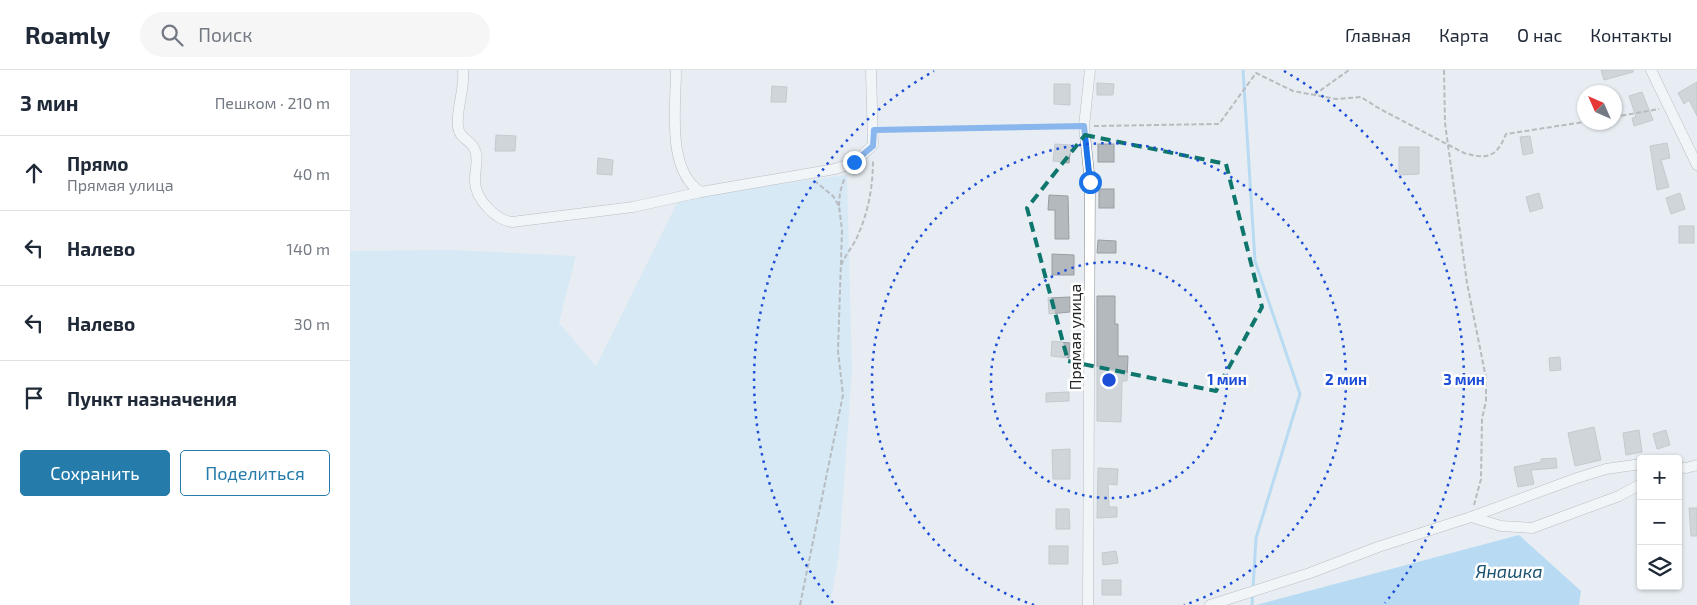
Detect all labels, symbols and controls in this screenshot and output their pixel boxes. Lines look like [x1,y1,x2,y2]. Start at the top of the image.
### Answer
search box [140,12,490,57]
text: Roamly [25,20,110,49]
icon: search [158,21,186,49]
text: Поиск [198,23,253,46]
text: Главная [1345,24,1411,46]
text: Карта [1439,24,1489,46]
text: О нас [1517,24,1562,46]
text: Контакты [1590,24,1672,46]
north arrow [1577,85,1622,130]
text: 3 мин [20,90,78,115]
text: Пешком · 210 m [215,93,330,112]
route end [843,151,866,174]
text: Прямо [67,152,129,175]
icon: ahead [20,159,48,187]
text: 40 m [293,164,330,183]
route start [1079,171,1102,194]
text: Прямая улица [67,175,173,194]
icon: left [20,234,48,262]
text: Налево [67,237,135,260]
text: 140 m [287,239,330,258]
street label: Прямая улица [1065,284,1085,390]
icon: left [20,309,48,337]
text: Налево [67,312,135,335]
text: 30 m [294,314,330,333]
text: 1 мин [1207,370,1247,388]
text: 2 мин [1325,370,1367,388]
text: 3 мин [1443,370,1485,388]
centre of rings [1100,371,1118,389]
icon: arrive [20,384,48,412]
text: Пункт назначения [67,387,237,410]
button: Сохранить [20,450,170,496]
button: Поделиться [180,450,330,496]
map controls [1637,455,1682,590]
button: + [1637,455,1682,500]
button: − [1637,500,1682,545]
button: layers [1637,545,1682,590]
water label: Янашка [1475,560,1543,582]

